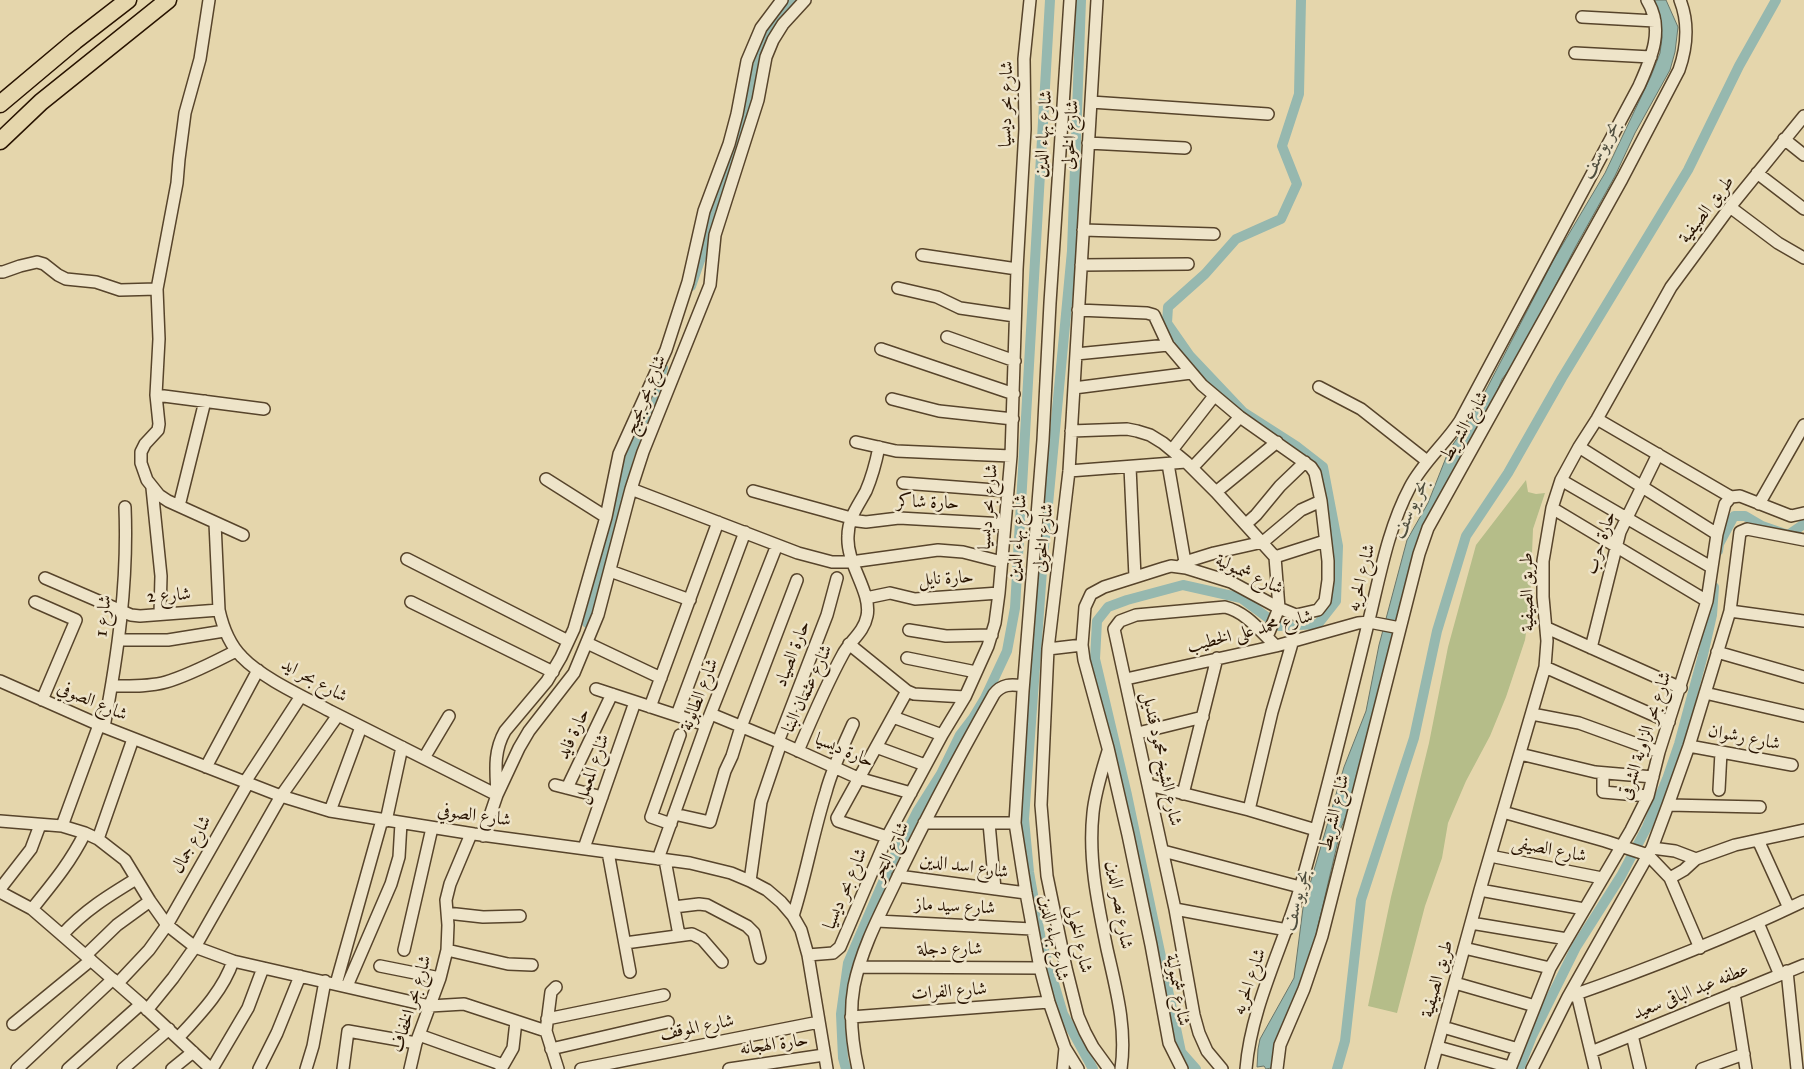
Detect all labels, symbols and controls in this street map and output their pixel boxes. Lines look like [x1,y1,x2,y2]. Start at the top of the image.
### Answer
street label: شارع بحر ديسيا [995,61,1019,147]
street label: شارع بهاء الدين [1030,90,1058,178]
street label: شارع الخولى [1058,100,1084,170]
water label: بحر يوسف [1577,117,1625,183]
street label: طريق الصيفية [1675,172,1739,248]
street label: شارع بحر بجيج [620,352,672,438]
street label: شارع الشريط [1436,388,1494,466]
street label: شارع بحر ديسيا [974,463,1004,551]
water label: بحر يوسف [1388,476,1434,542]
street label: حارة شاكر [897,491,959,515]
street label: شارع بهاء الدين [1003,493,1033,583]
street label: شارع الخولى [1029,502,1059,574]
street label: حارة حرب [1581,509,1621,577]
street label: شارع الحريه [1343,542,1381,614]
street label: شارع شمبولية [1212,550,1286,600]
street label: طريق الصيفية [1517,552,1539,632]
street label: حارة نايل [918,567,974,591]
street label: شارع 2 [146,584,192,608]
street label: شارع 1 [91,594,117,638]
street label: شارع محمد على الخطيب [1185,606,1315,658]
street label: حارة الصياد [770,618,816,690]
street label: شارع عثمان البنا [778,642,838,736]
street label: شارع بحر ايد [277,654,351,708]
street label: شارع الطابونة [676,656,724,734]
street label: شارع بحر الزاوية الشرقى [1615,669,1677,803]
street label: شارع الصوفي [54,678,130,726]
street label: شارع الشيخ محمود قنديل [1136,690,1186,828]
street label: حارة فايد [553,705,595,763]
street label: شارع رشوان [1706,720,1782,756]
street label: حارة ديسيا [811,729,877,773]
street label: شارع المعمل [571,731,615,807]
street label: شارع الشريط [1315,772,1355,854]
street label: شارع الصوفي [436,800,512,832]
street label: شارع جمال [167,812,217,878]
street label: شارع البحر [867,819,915,885]
street label: شارع الصيفى [1510,832,1588,868]
street label: شارع بحر ديسيا [819,845,873,933]
street label: شارع اسد الدين [918,850,1010,884]
street label: شارع نصر الدين [1101,859,1137,951]
water label: بحر يوسف [1278,867,1316,933]
street label: شارع بهاء الدين [1033,893,1073,983]
street label: شارع سيد ماز [914,894,996,920]
street label: شارع الخولى [1060,903,1096,975]
street label: طريق الصيفية [1417,938,1459,1020]
street label: شارع دجلة [918,939,982,961]
street label: شارع الحريه [1229,946,1271,1018]
street label: شارع شمبولية [1160,952,1194,1028]
street label: شارع بحر الخفاف [387,953,437,1055]
street label: عطفه عبد الباقى سعيد [1630,959,1752,1025]
street label: شارع الفرات [910,979,988,1005]
street label: شارع الموقف [658,1010,736,1046]
street label: حارة الهجانه [738,1030,810,1060]

